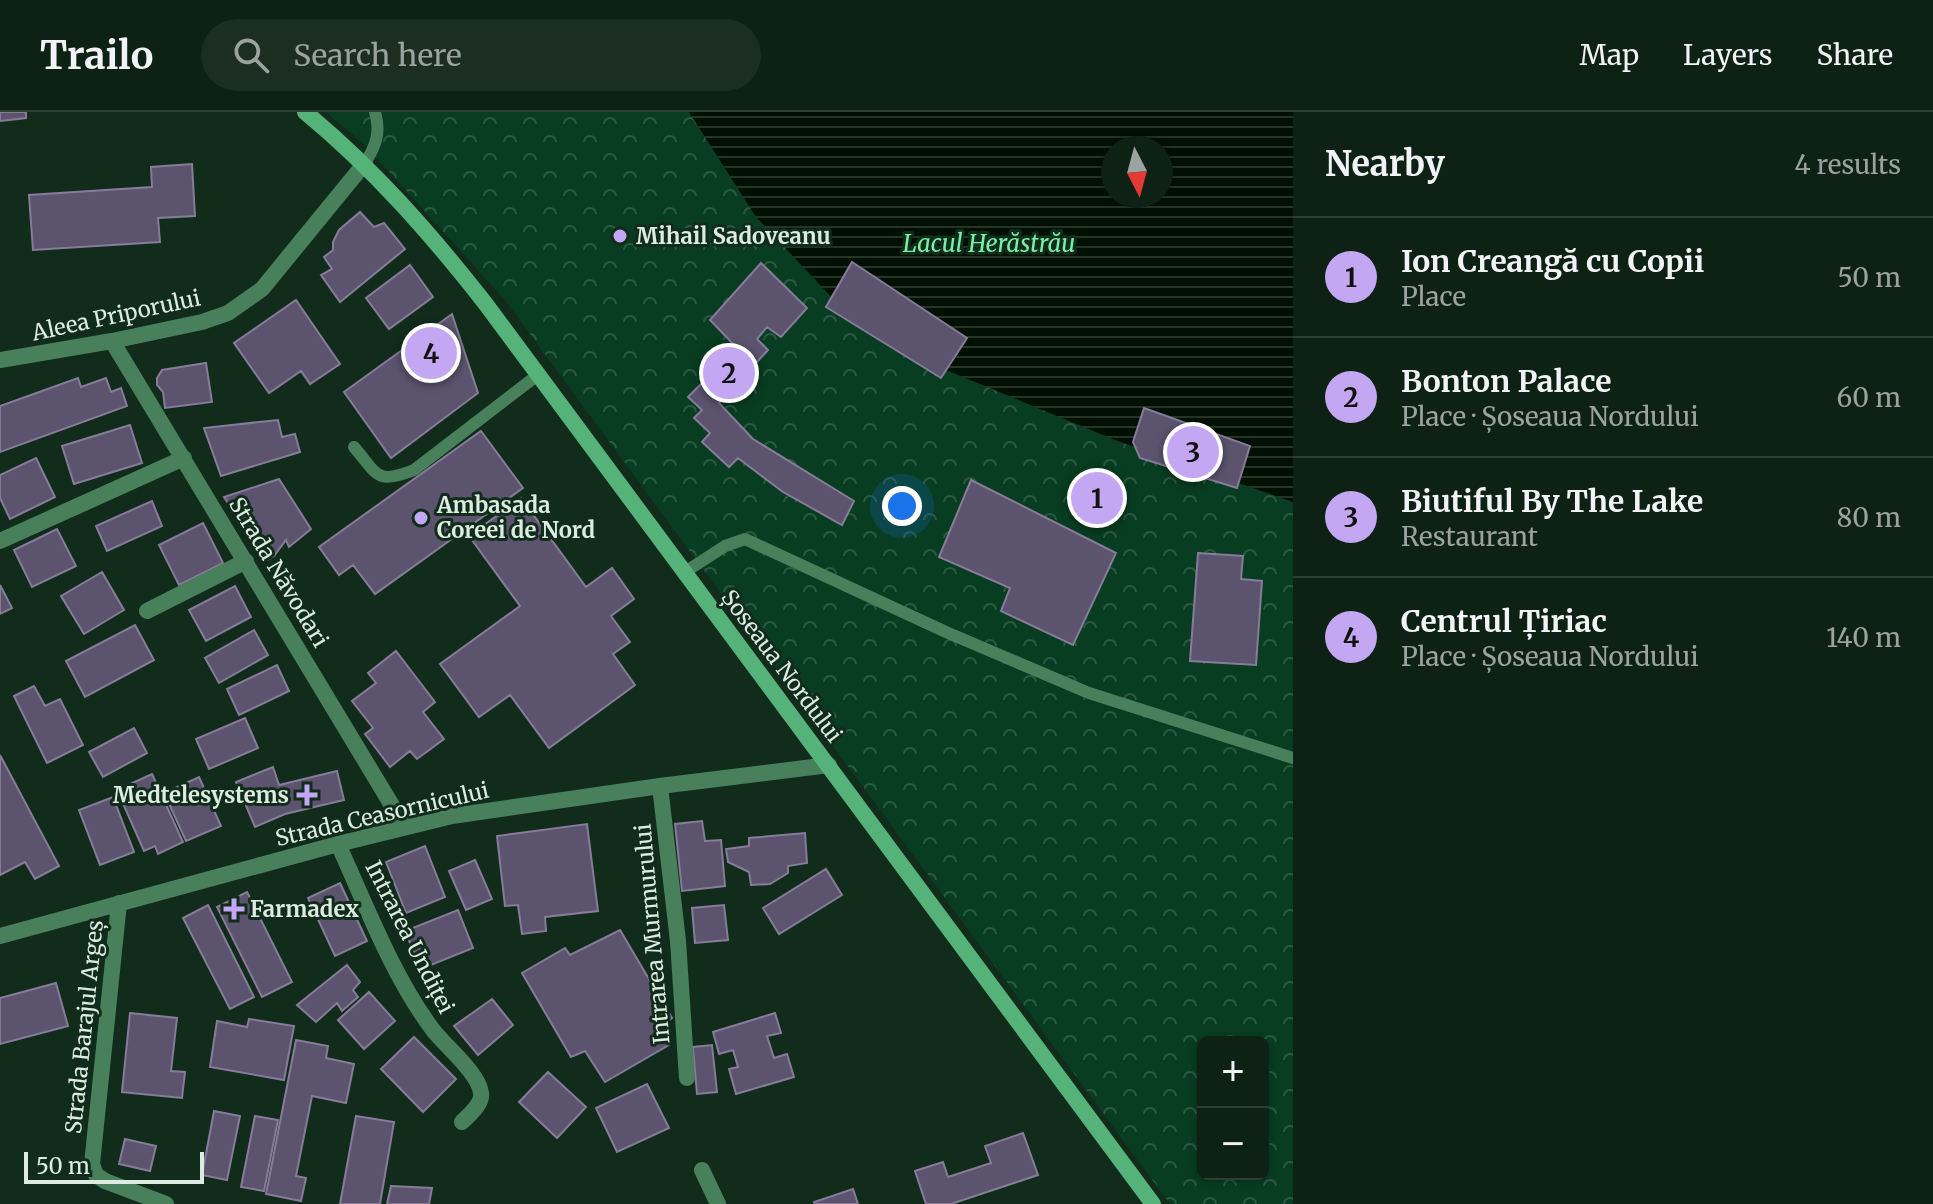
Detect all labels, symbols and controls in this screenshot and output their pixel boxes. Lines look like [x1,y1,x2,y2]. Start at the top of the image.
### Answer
search box [201,19,761,91]
text: Trailo [40,32,153,79]
icon: search [229,33,273,77]
text: Search here [293,36,462,74]
text: Map [1579,37,1639,73]
text: Layers [1683,37,1772,73]
text: Share [1816,37,1893,73]
north arrow [1101,136,1173,208]
text: Nearby [1325,143,1445,185]
text: 4 results [1794,148,1901,181]
place label: Mihail Sadoveanu [636,222,831,250]
marker: Mihail Sadoveanu [611,227,629,245]
water label: Lacul Herăstrău [903,228,1075,259]
text: Ion Creangă cu Copii [1401,242,1704,280]
text: 1 [1345,261,1357,294]
text: 50 m [1837,261,1901,294]
text: Place [1401,280,1466,313]
street label: Aleea Priporului [28,283,203,347]
pin: 4 [405,323,457,383]
pin: 2 [703,343,755,403]
text: Bonton Palace [1401,362,1612,400]
text: 2 [1343,381,1359,414]
text: 60 m [1837,381,1901,414]
text: Place · Șoseaua Nordului [1401,400,1699,433]
pin: 3 [1167,422,1219,482]
pin: 1 [1071,468,1123,528]
text: Biutiful By The Lake [1401,482,1703,520]
your location [882,486,922,526]
place label: Ambasada Coreei de Nord [436,491,596,544]
street label: Strada Năvodari [223,492,335,652]
text: 3 [1344,501,1358,534]
text: 80 m [1837,501,1901,534]
marker: Ambasada Coreei de Nord [412,509,430,527]
text: Restaurant [1401,520,1538,553]
street label: Șoseaua Nordului [715,584,849,748]
text: Centrul Țiriac [1401,602,1607,640]
text: 4 [1343,621,1359,654]
text: 140 m [1826,621,1901,654]
text: Place · Șoseaua Nordului [1401,640,1699,673]
street label: Strada Ceasornicului [272,776,492,852]
place label: Medtelesystems [113,781,289,809]
marker: Medtelesystems [296,784,318,806]
street label: Intrarea Murmurului [628,823,676,1045]
street label: Intrarea Undiței [360,856,460,1018]
place label: Farmadex [250,895,359,923]
marker: Farmadex [225,900,243,918]
street label: Strada Barajul Argeș [59,919,109,1135]
map controls [1197,1036,1269,1180]
button: + [1197,1036,1269,1108]
button: − [1197,1108,1269,1180]
scale bar [24,1148,204,1184]
text: 50 m [36,1152,90,1180]

